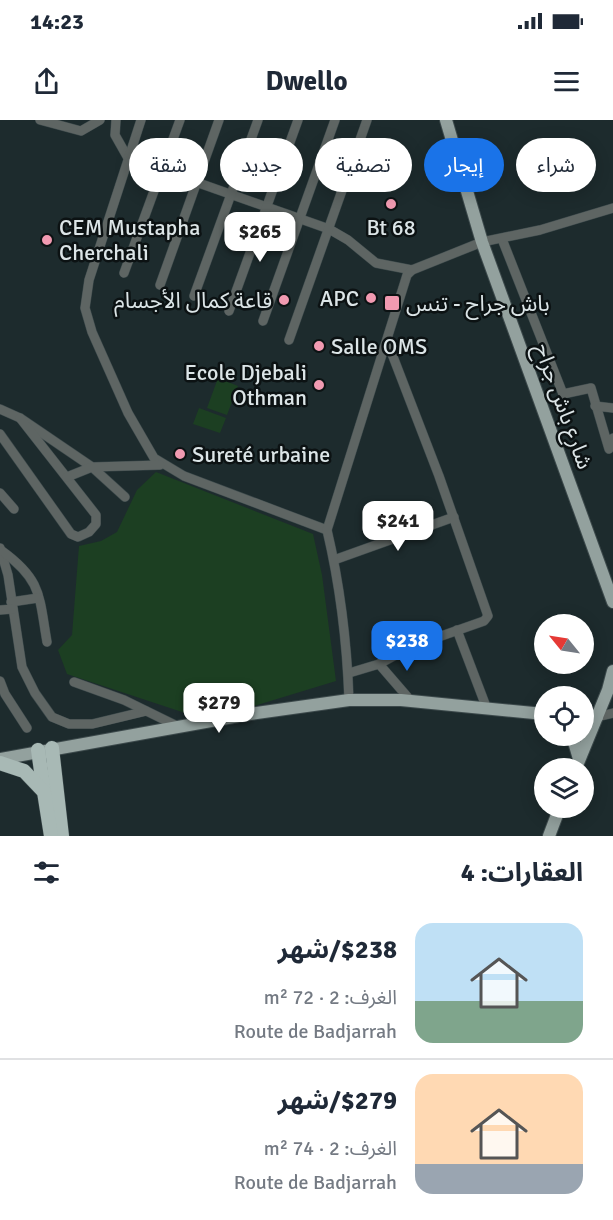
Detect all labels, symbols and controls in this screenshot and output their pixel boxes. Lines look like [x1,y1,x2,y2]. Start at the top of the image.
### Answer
text: 14:23 [30,8,84,35]
icon: share [30,65,63,98]
text: Dwello [265,65,348,98]
icon: menu [550,65,583,98]
chip: شقة [129,138,208,192]
chip: جديد [220,138,303,192]
chip: تصفية [315,138,412,192]
chip: إيجار [424,138,504,192]
chip: شراء [516,138,596,192]
marker: Bt 68 [384,197,398,211]
pin: $265 [224,212,296,263]
place label: CEM Mustapha Cherchali [59,214,200,266]
place label: Bt 68 [366,214,416,241]
text: $265 [238,219,282,244]
marker: CEM Mustapha Cherchali [40,233,54,247]
place label: APC [320,285,359,312]
place label: قاعة كمال الأجسام [114,287,272,317]
place label: باش جراح - تنس [406,290,550,320]
marker: APC [364,291,378,305]
marker: قاعة كمال الأجسام [277,293,291,307]
marker: باش جراح - تنس [383,294,401,312]
place label: Salle OMS [331,333,427,360]
marker: Salle OMS [312,339,326,353]
street label: شارع باش جراح [525,340,599,474]
place label: Ecole Djebali Othman [185,359,307,411]
marker: Ecole Djebali Othman [312,378,326,392]
place label: Sureté urbaine [192,441,330,468]
marker: Sureté urbaine [173,447,187,461]
pin: $241 [362,501,434,552]
text: $241 [376,508,420,533]
north arrow [534,614,594,674]
map controls [534,614,594,818]
pin: $238 [371,621,443,672]
text: $238 [385,628,429,653]
pin: $279 [183,683,255,734]
button: locate [534,686,594,746]
text: $279 [197,690,241,715]
button: layers [534,758,594,818]
icon: filters [30,856,63,889]
text: العقارات: 4 [461,857,583,889]
text: $238/شهر [278,934,397,966]
icon: home [463,947,535,1019]
text: الغرف: 2 · 72 m² [264,985,397,1010]
text: Route de Badjarrah [234,1019,397,1044]
text: $279/شهر [278,1085,397,1117]
icon: home [463,1098,535,1170]
text: الغرف: 2 · 74 m² [264,1136,397,1161]
text: Route de Badjarrah [234,1170,397,1195]

